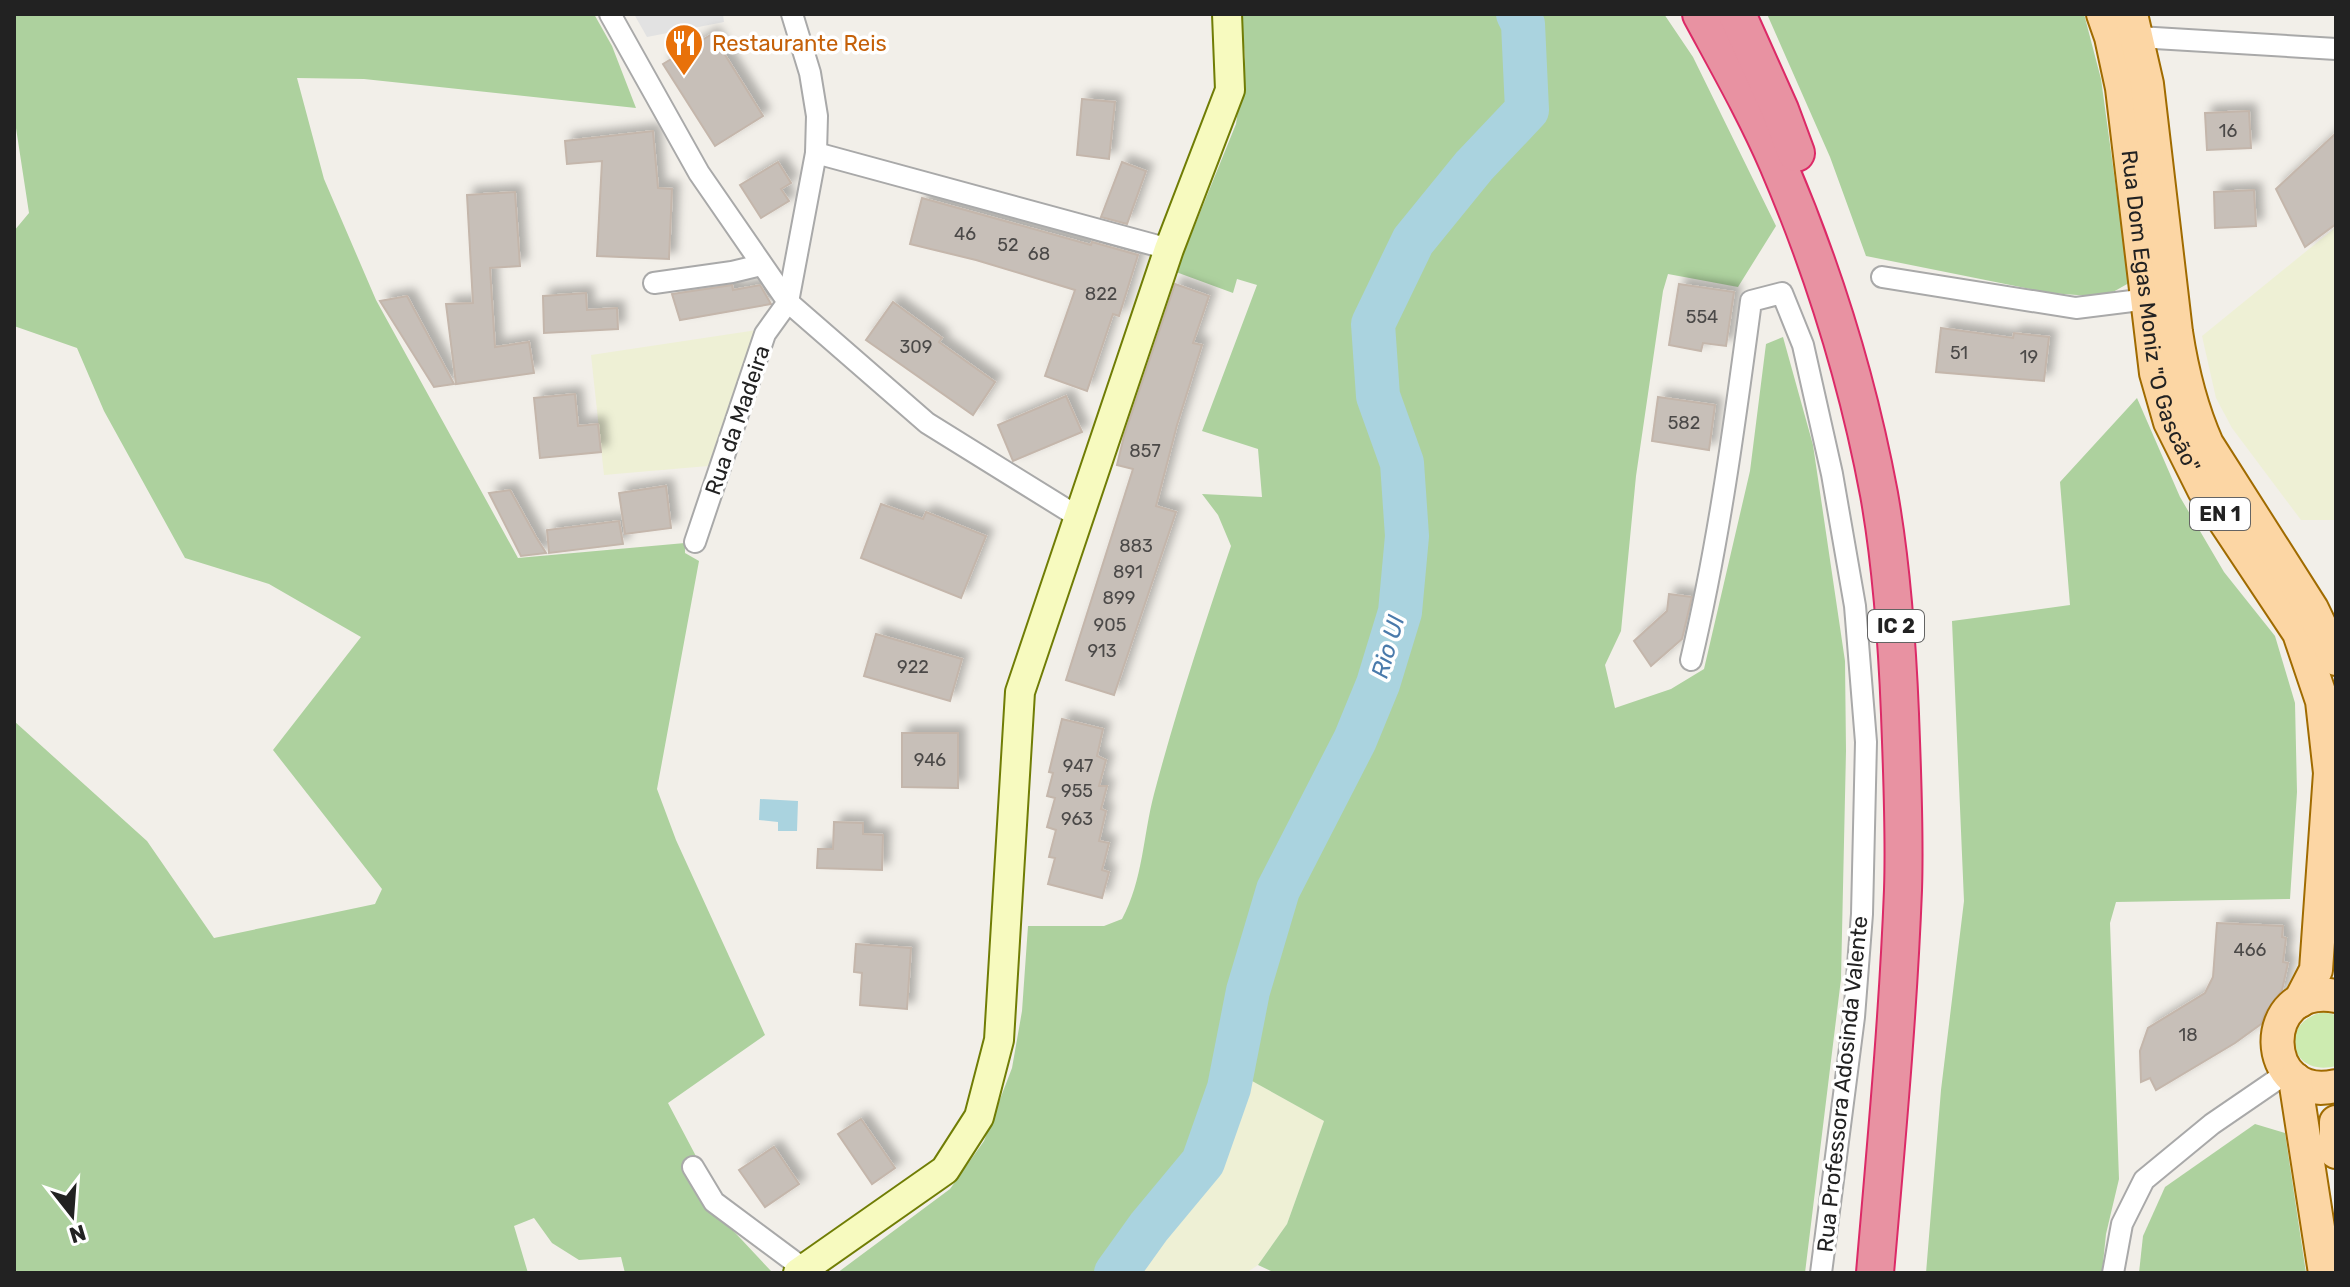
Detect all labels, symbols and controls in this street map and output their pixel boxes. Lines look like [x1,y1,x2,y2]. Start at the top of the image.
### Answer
restaurant icon: Restaurante Reis [663,22,705,77]
place label: Restaurante Reis [712,30,887,57]
house number: 16 [2219,120,2237,142]
street label: Rua Dom Egas Moniz "O Gascão" [2116,149,2206,477]
house number: 46 [954,223,976,245]
house number: 52 [997,234,1019,256]
house number: 68 [1028,243,1050,265]
house number: 822 [1085,283,1117,305]
house number: 554 [1686,306,1718,328]
house number: 309 [900,336,932,358]
street label: Rua da Madeira [699,342,776,499]
house number: 51 [1950,342,1968,364]
house number: 19 [2020,346,2038,368]
house number: 582 [1668,412,1700,434]
house number: 857 [1129,440,1161,462]
road number: EN 1 [2190,498,2250,530]
house number: 883 [1119,535,1153,557]
house number: 891 [1113,561,1143,583]
house number: 899 [1103,587,1135,609]
road number: IC 2 [1868,610,1924,642]
water label: Rio Ul [1366,611,1411,682]
house number: 905 [1094,614,1126,636]
house number: 913 [1087,640,1117,662]
house number: 922 [897,656,929,678]
house number: 946 [914,749,946,771]
house number: 947 [1063,755,1093,777]
house number: 955 [1061,780,1093,802]
house number: 963 [1061,808,1093,830]
street label: Rua Professora Adosinda Valente [1811,915,1874,1254]
house number: 466 [2234,939,2267,961]
house number: 18 [2178,1024,2198,1046]
north arrow [32,1175,112,1255]
text: N [66,1218,89,1249]

